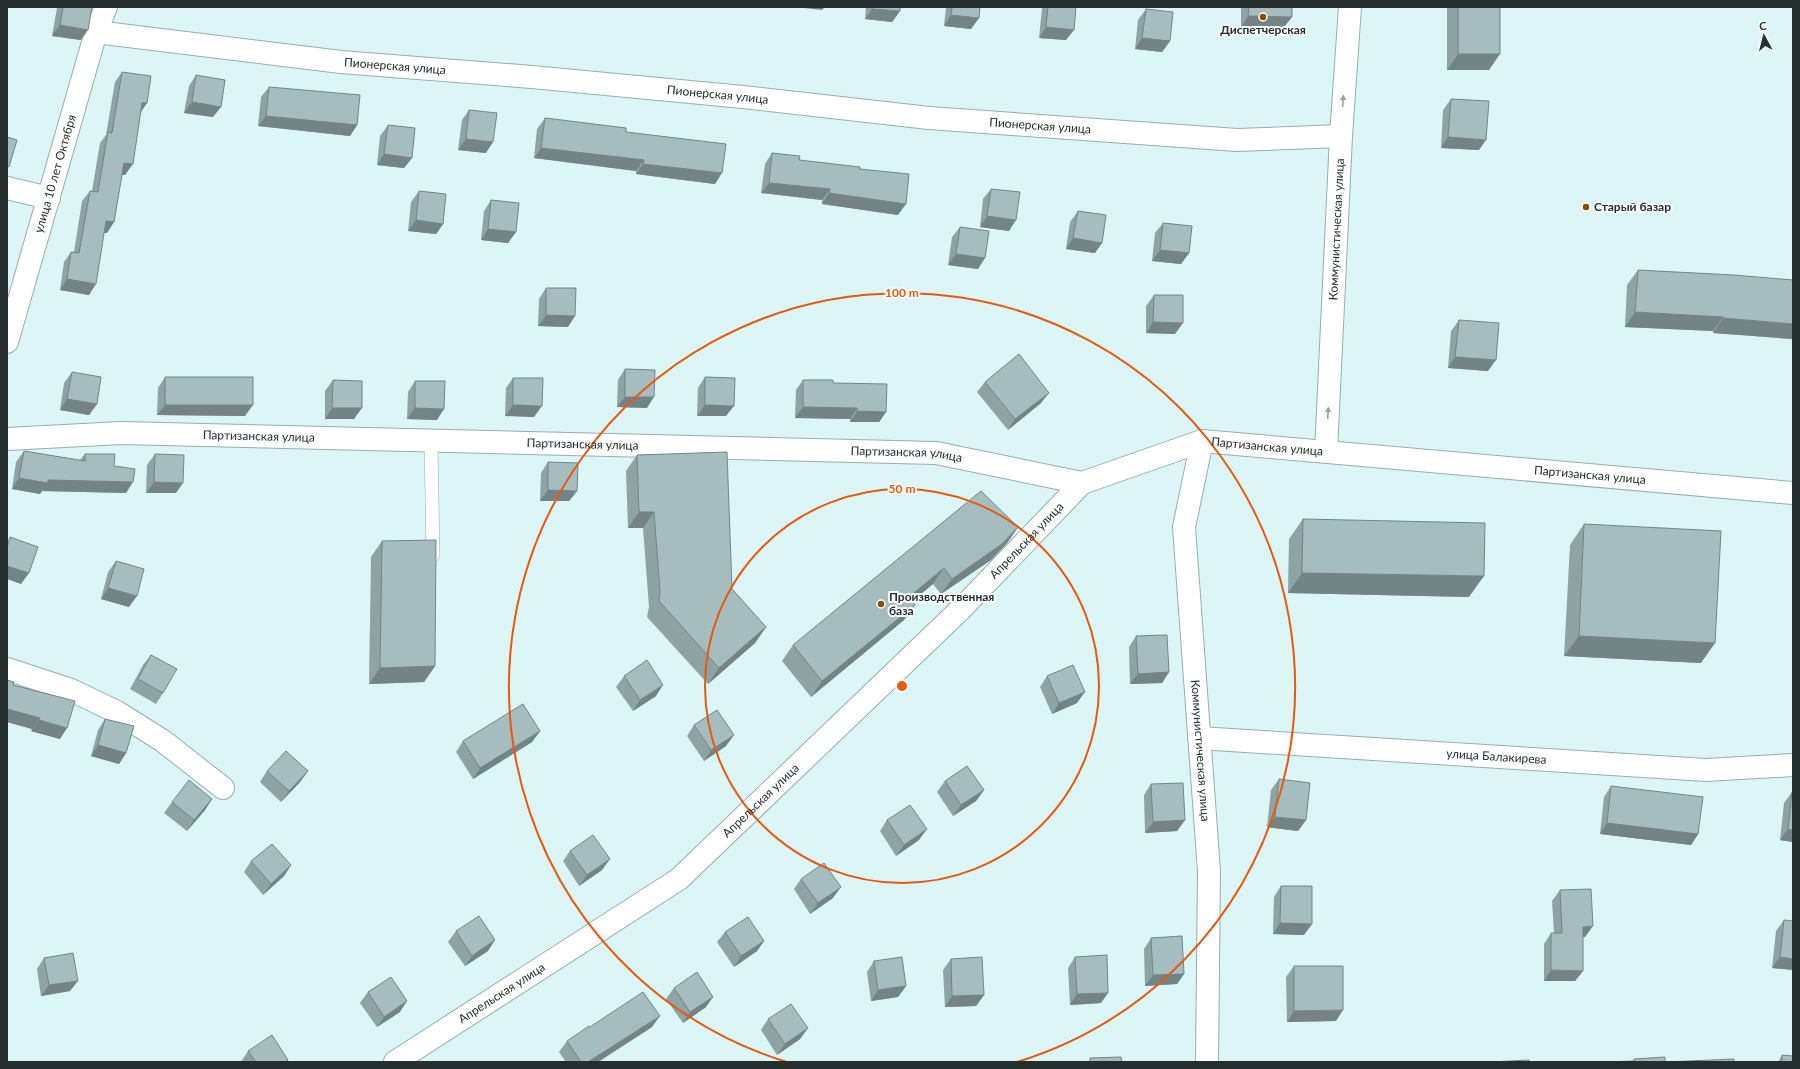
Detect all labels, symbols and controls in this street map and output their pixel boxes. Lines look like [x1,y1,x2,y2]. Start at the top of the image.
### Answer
marker: Диспетчерская [1258,12,1268,22]
north arrow [1744,16,1784,56]
text: С [1758,19,1768,32]
place label: Диспетчерская [1220,22,1306,37]
street label: Пионерская улица [344,54,447,77]
street label: Пионерская улица [666,82,769,107]
one-way arrow [1340,95,1347,107]
street label: улица 10 лет Октября [31,113,79,235]
street label: Пионерская улица [989,114,1092,137]
street label: Коммунистическая улица [1325,158,1347,301]
place label: Старый базар [1594,199,1671,214]
marker: Старый базар [1581,202,1591,212]
text: 100 m [885,285,919,300]
one-way arrow [1324,407,1331,419]
street label: Партизанская улица [203,427,315,445]
street label: Партизанская улица [1211,434,1324,459]
street label: Партизанская улица [527,435,639,453]
street label: Партизанская улица [850,443,964,465]
street label: Партизанская улица [1533,462,1646,487]
text: 50 m [889,481,915,496]
street label: Апрельская улица [986,499,1066,582]
place label: Производственная база [889,589,994,618]
marker: Производственная база [876,599,886,609]
centre of rings [895,679,909,693]
street label: Коммунистическая улица [1188,679,1213,822]
street label: улица Балакирева [1446,746,1547,767]
street label: Апрельская улица [719,760,802,841]
street label: Апрельская улица [455,959,548,1026]

